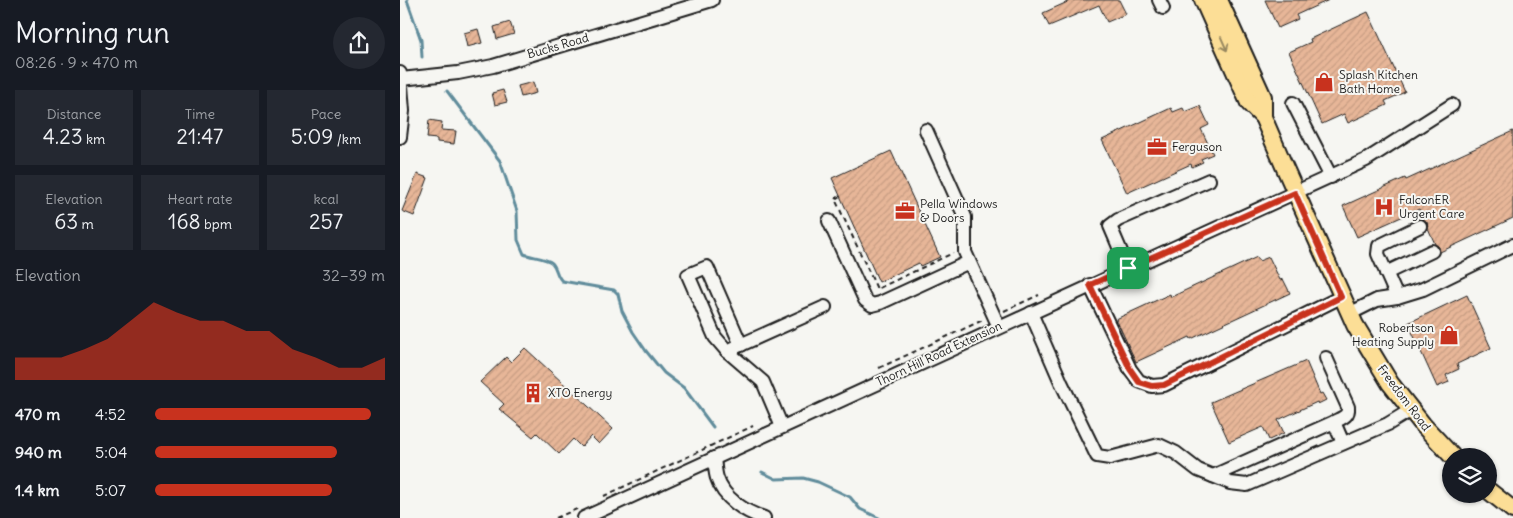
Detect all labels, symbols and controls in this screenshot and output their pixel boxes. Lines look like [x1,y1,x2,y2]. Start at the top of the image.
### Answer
text: Morning run [15,15,170,51]
button: share [333,17,385,69]
street label: Bucks Road [525,30,590,61]
one-way arrow [1219,36,1229,51]
text: 08:26 · 9 × 470 m [15,52,138,72]
place label: Splash Kitchen Bath Home [1339,67,1418,96]
shop icon: Splash Kitchen Bath Home [1313,71,1335,93]
text: Distance [47,105,101,123]
text: Time [185,105,215,123]
text: Pace [311,105,341,123]
text: 4.23 [43,123,83,150]
text: 21:47 [177,123,223,150]
text: 5:09 [291,123,333,150]
text: km [83,130,105,148]
text: /km [333,130,361,148]
office icon: Ferguson [1146,136,1168,158]
place label: Ferguson [1172,139,1222,154]
text: Elevation [45,190,103,208]
text: Heart rate [168,190,232,208]
text: kcal [313,190,339,208]
place label: FalconER Urgent Care [1399,192,1464,221]
place label: Pella Windows & Doors [920,196,998,225]
hospital icon: FalconER Urgent Care [1373,196,1395,218]
office icon: Pella Windows & Doors [894,200,916,222]
text: 63 [54,208,78,235]
text: 168 [168,208,201,235]
text: 257 [309,208,343,235]
text: m [78,215,94,233]
text: bpm [201,215,232,233]
pin [1107,247,1149,289]
icon: arrive [1114,254,1142,282]
text: Elevation [15,265,81,285]
text: 32–39 m [322,265,385,285]
street label: Thorn Hill Road Extension [873,318,1004,389]
place label: Robertson Heating Supply [1352,320,1434,349]
shop icon: Robertson Heating Supply [1438,324,1460,346]
street label: Freedom Road [1375,362,1434,434]
building icon: XTO Energy [522,382,544,404]
place label: XTO Energy [548,385,612,400]
text: 470 m [15,404,60,424]
text: 4:52 [95,404,126,424]
text: 940 m [15,442,62,462]
text: 5:04 [95,442,128,462]
map controls [1442,448,1497,503]
button: layers [1442,448,1497,503]
text: 1.4 km [15,480,60,500]
text: 5:07 [95,480,126,500]

